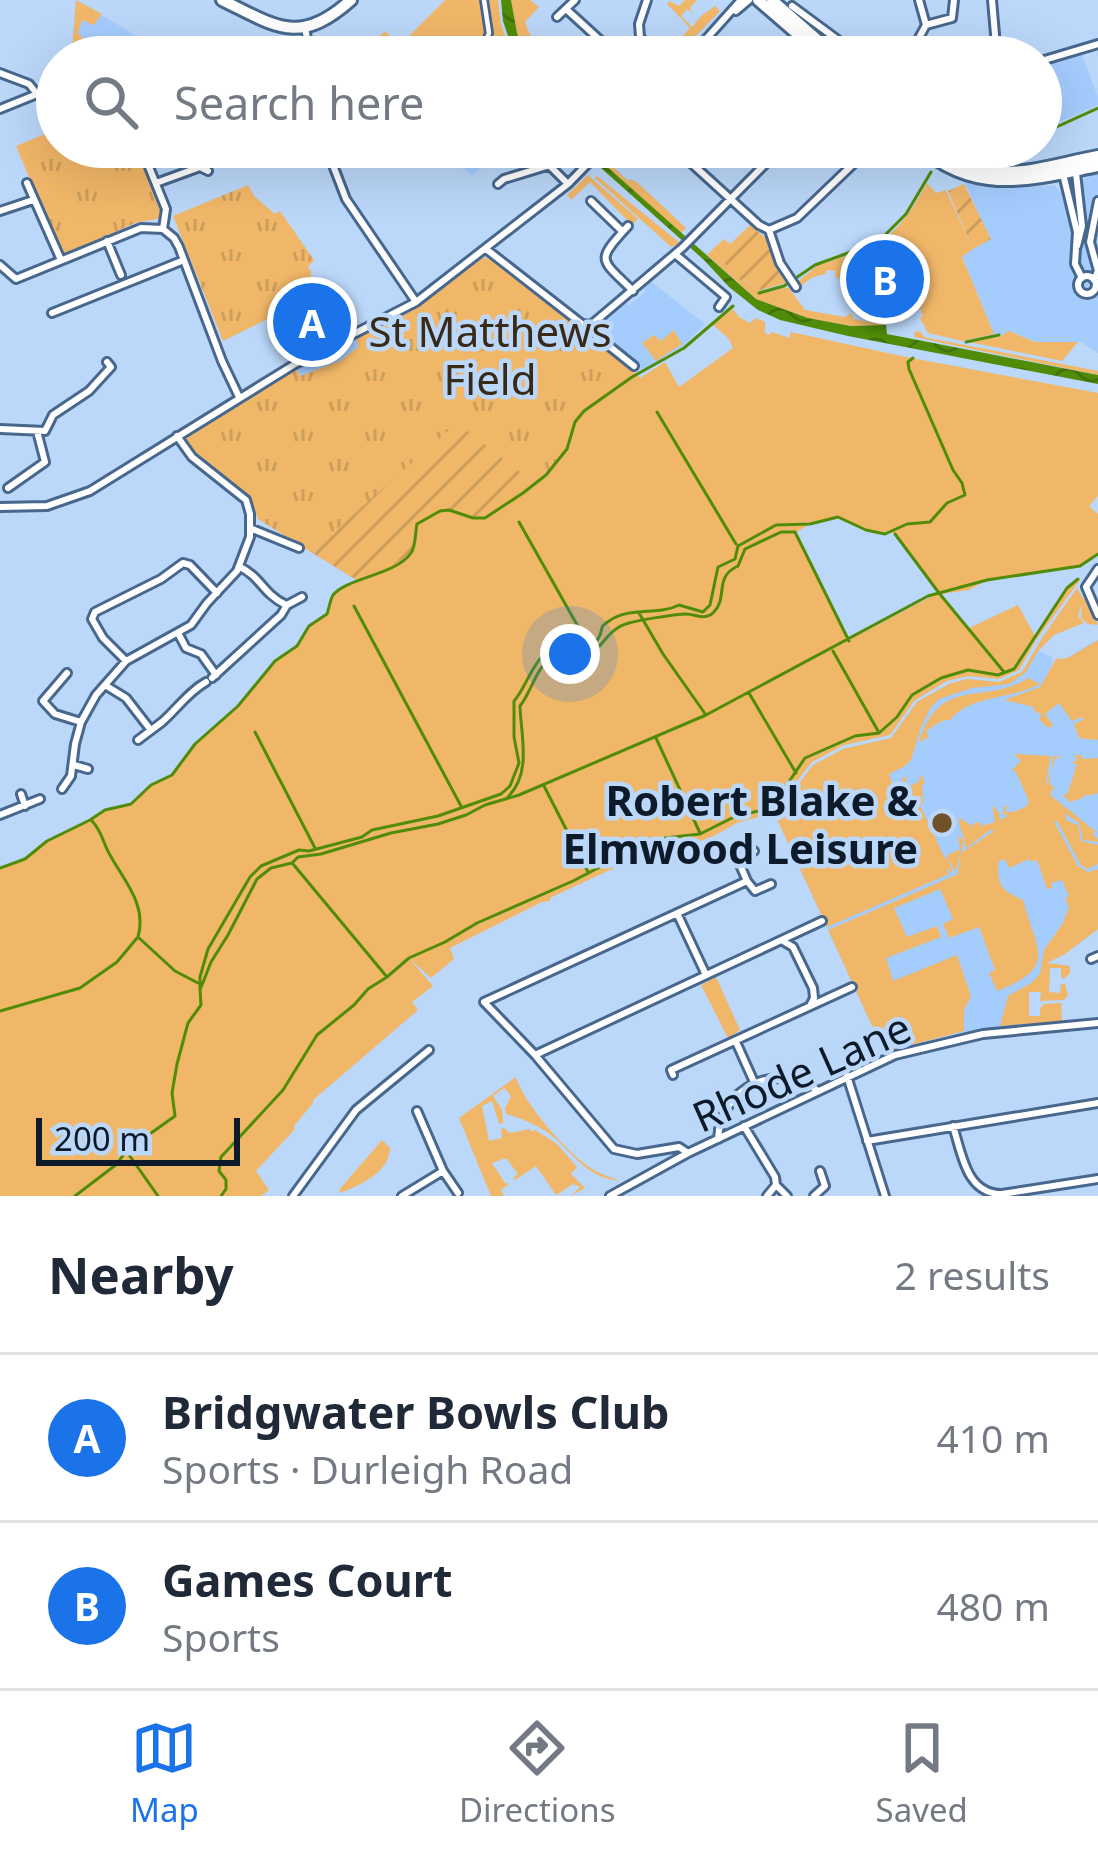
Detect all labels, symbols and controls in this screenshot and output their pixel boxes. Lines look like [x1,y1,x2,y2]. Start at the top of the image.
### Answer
search box [36,36,1062,168]
icon: search [78,69,144,135]
text: Search here [174,72,424,133]
pin: B [846,234,924,324]
pin: A [273,277,351,367]
park label: St Matthews Field [368,302,612,407]
your location [540,624,600,684]
place label: Robert Blake & Elmwood Leisure [563,771,918,876]
marker: Robert Blake & Elmwood Leisure [929,810,955,836]
street label: Rhode Lane [683,998,919,1144]
scale bar [36,1112,240,1165]
text: 200 m [54,1116,150,1161]
text: Nearby [48,1239,234,1309]
text: 2 results [895,1248,1050,1301]
text: Bridgwater Bowls Club [162,1381,669,1442]
text: A [74,1411,101,1464]
text: 410 m [936,1411,1050,1464]
text: Sports · Durleigh Road [162,1442,573,1495]
text: Games Court [162,1549,452,1610]
text: B [74,1579,100,1632]
text: 480 m [936,1579,1050,1632]
text: Sports [162,1610,280,1663]
tab: Map [130,1715,199,1832]
tab: Directions [459,1715,616,1832]
tab: Saved [876,1715,968,1832]

